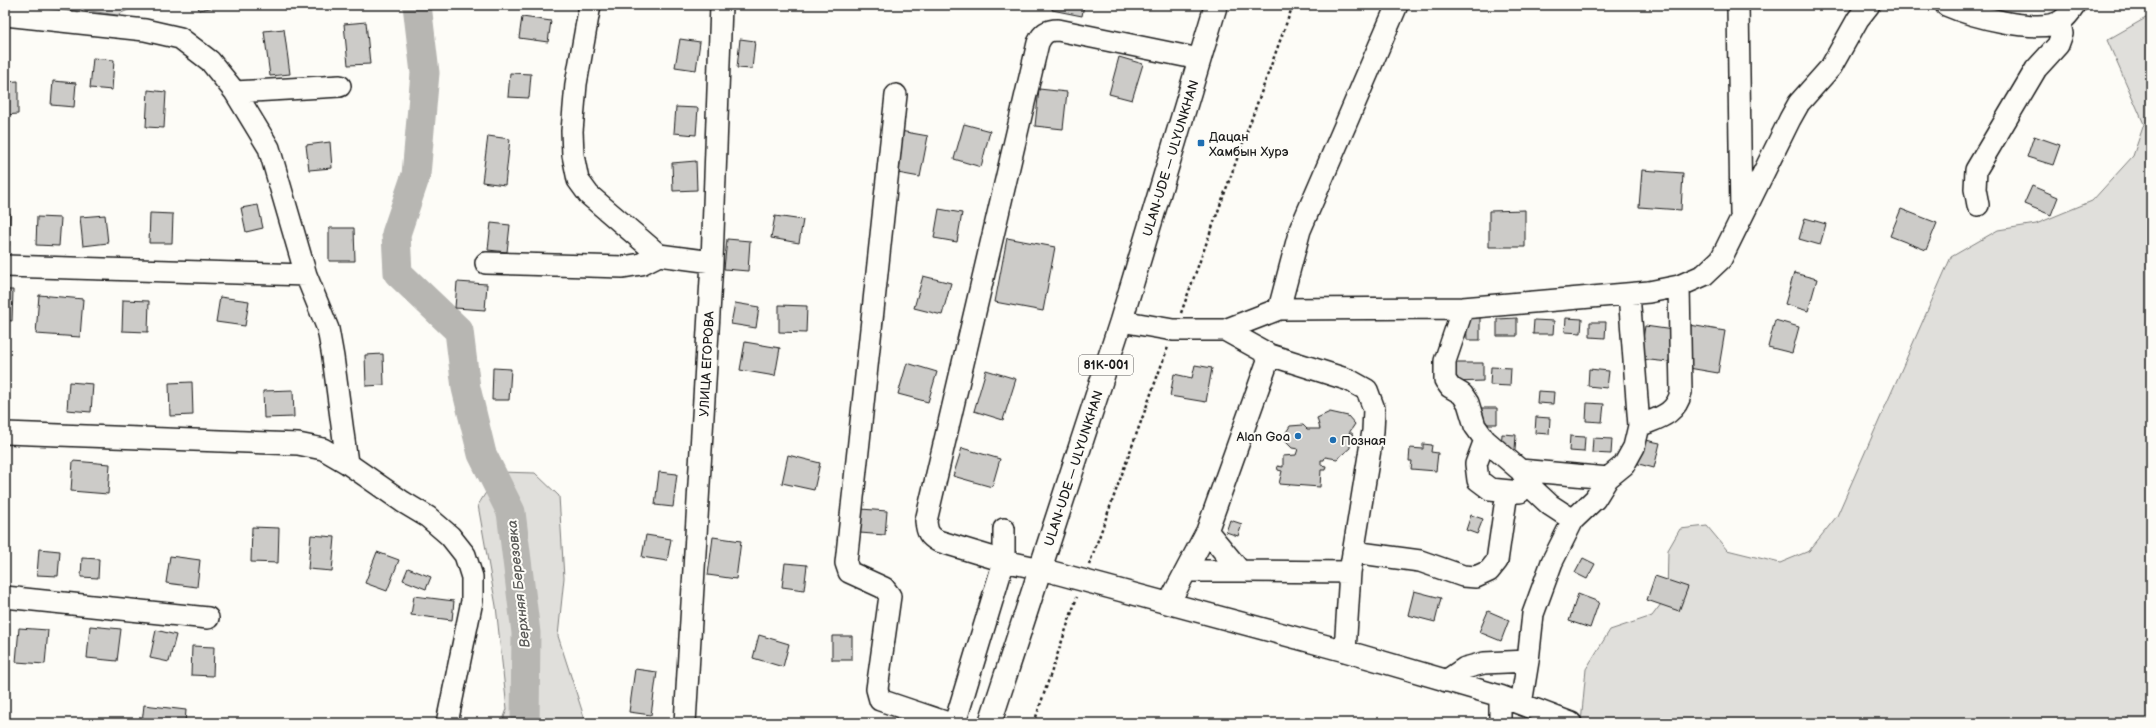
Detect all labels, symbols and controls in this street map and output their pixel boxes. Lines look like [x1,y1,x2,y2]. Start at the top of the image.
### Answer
street label: ULAN-UDE — ULYUNKHAN [1140,78,1202,238]
place label: Дацан Хамбын Хурэ [1209,129,1289,160]
marker: Дацан Хамбын Хурэ [1196,138,1206,148]
street label: УЛИЦА ЕГОРОВА [696,311,718,417]
road number: 81К-001 [1079,355,1133,375]
street label: ULAN-UDE — ULYUNKHAN [1041,388,1107,548]
place label: Alan Goa [1237,429,1290,445]
marker: Alan Goa [1293,431,1303,441]
place label: Позная [1341,433,1386,449]
marker: Позная [1328,435,1338,445]
water label: Верхняя Березовка [503,519,534,649]

